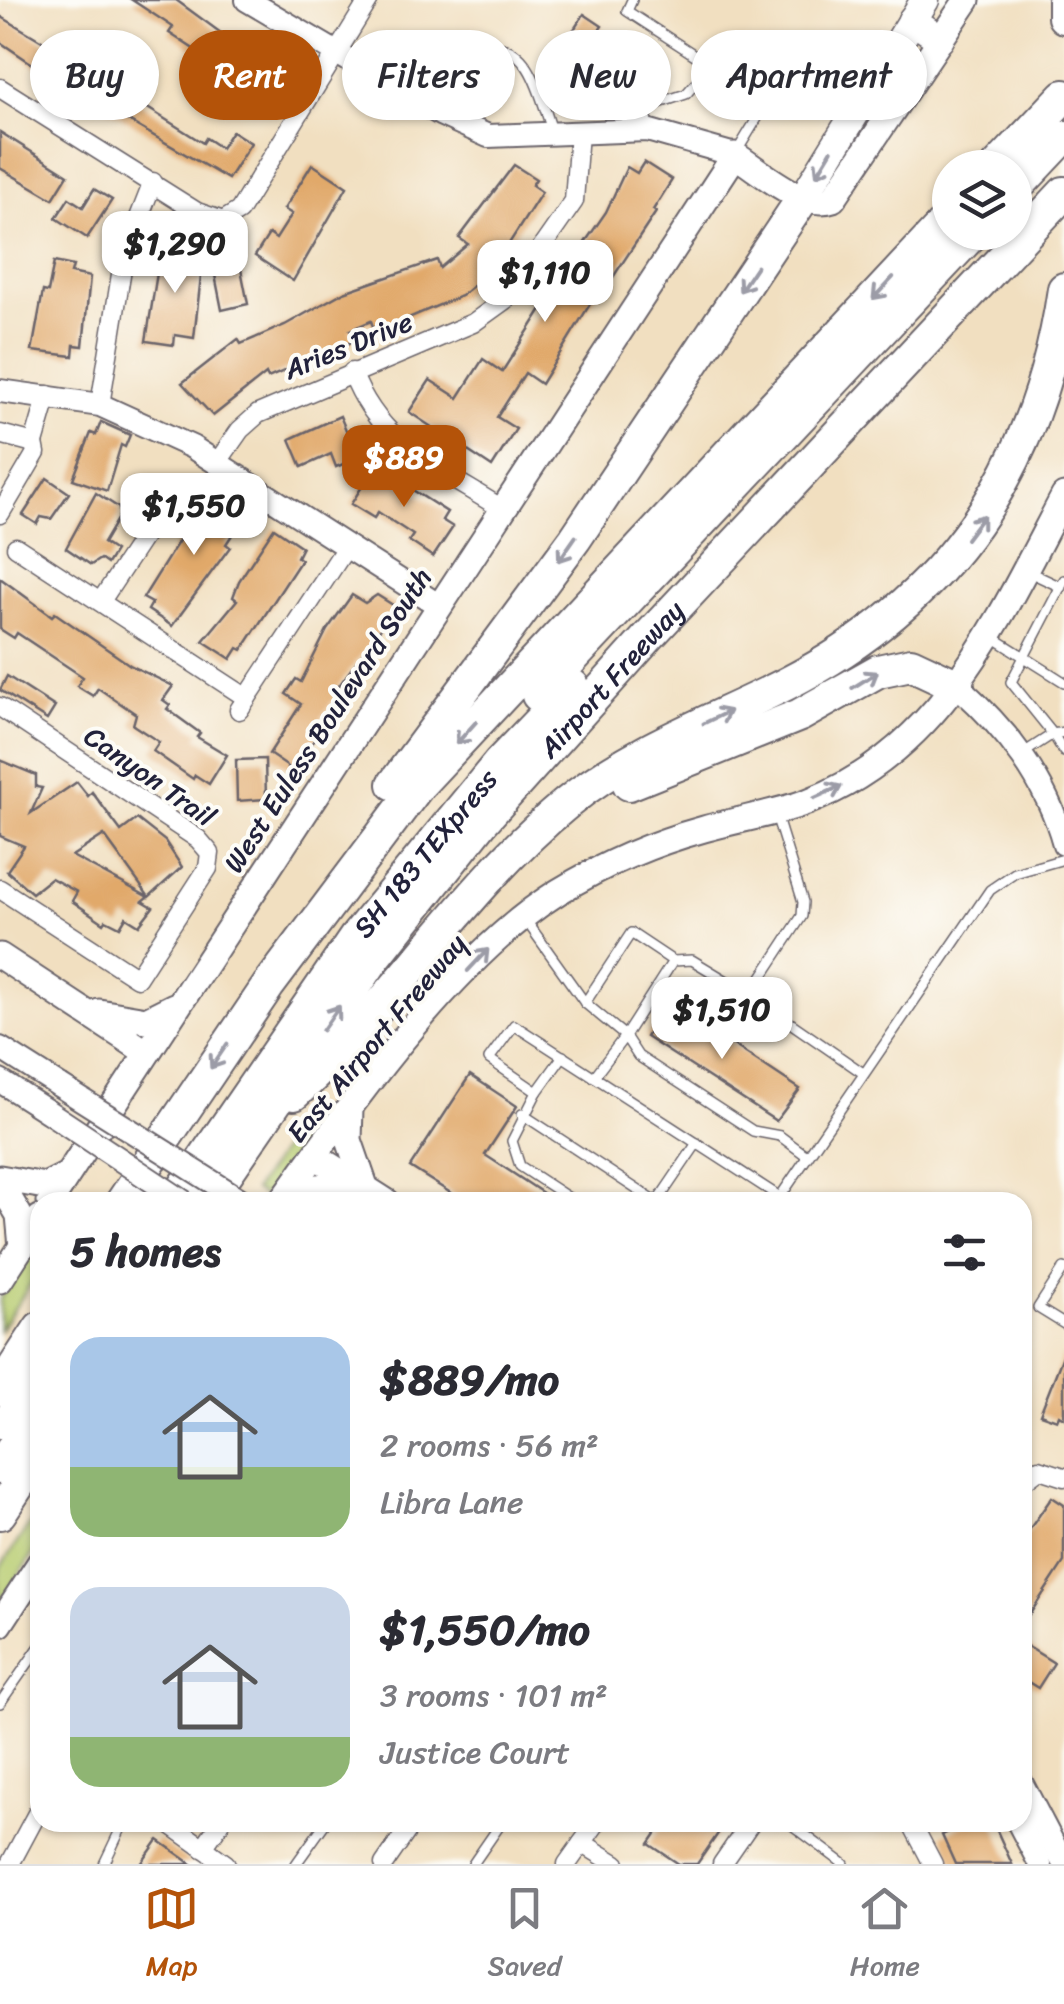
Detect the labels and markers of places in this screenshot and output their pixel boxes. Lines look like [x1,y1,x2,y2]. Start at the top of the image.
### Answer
pin: $1,290 [94,211,256,296]
pin: $1,110 [464,240,626,325]
pin: $889 [345,425,463,510]
pin: $1,550 [113,473,275,558]
pin: $1,510 [641,977,803,1062]

